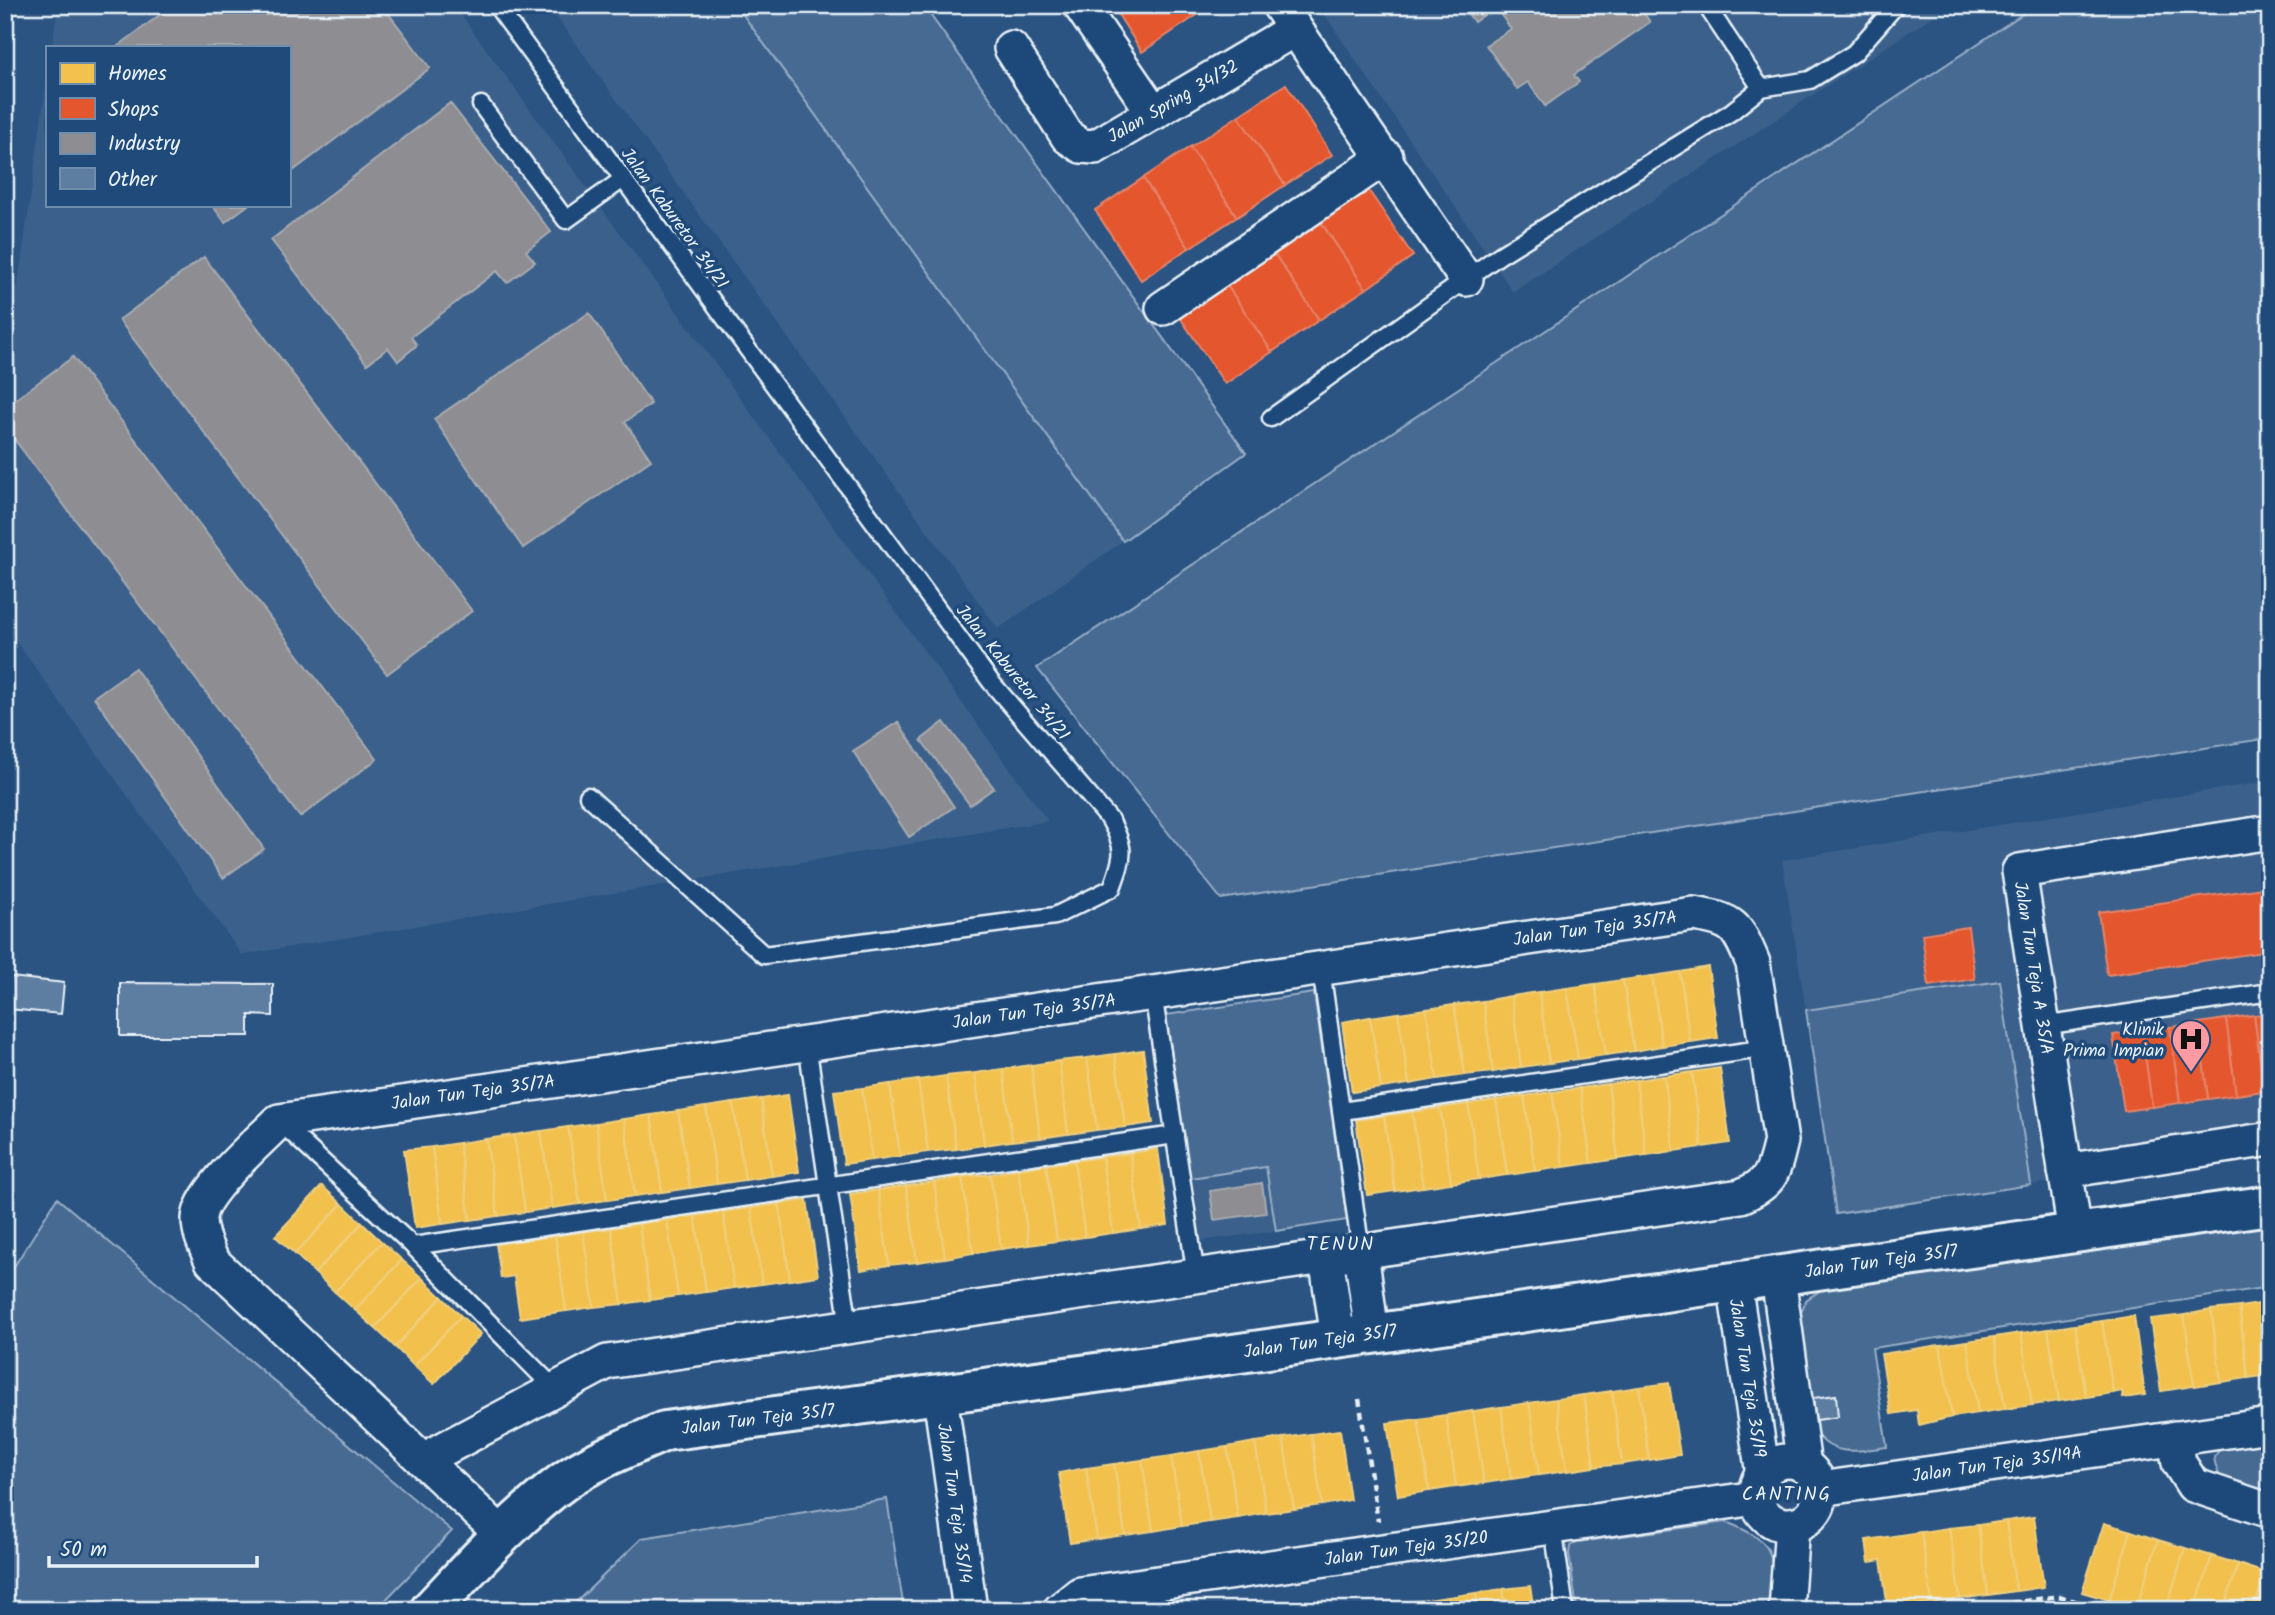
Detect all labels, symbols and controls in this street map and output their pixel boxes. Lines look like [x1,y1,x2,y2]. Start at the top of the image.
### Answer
legend [46,46,290,206]
street label: Jalan Spring 34/32 [1103,53,1245,152]
text: Homes [108,58,167,91]
text: Shops [108,94,159,127]
text: Industry [108,128,180,161]
street label: Jalan Kaburetor 34/21 [612,142,735,296]
text: Other [108,164,158,197]
street label: Jalan Kaburetor 34/21 [947,598,1076,748]
street label: Jalan Tun Teja A 35/A [2005,880,2061,1057]
street label: Jalan Tun Teja 35/7A [1511,904,1679,955]
street label: Jalan Tun Teja 35/7A [950,987,1118,1038]
place label: Klinik Prima Impian [2063,1016,2165,1066]
hospital icon: Klinik Prima Impian [2170,1018,2212,1073]
street label: Jalan Tun Teja 35/7A [389,1068,557,1119]
district label: TENUN [1307,1230,1375,1260]
street label: Jalan Tun Teja 35/7 [1803,1237,1960,1288]
street label: Jalan Tun Teja 35/19 [1720,1297,1773,1460]
street label: Jalan Tun Teja 35/7 [1242,1317,1399,1368]
street label: Jalan Tun Teja 35/7 [680,1397,837,1444]
street label: Jalan Tun Teja 35/14 [928,1421,979,1585]
street label: Jalan Tun Teja 35/19A [1910,1439,2084,1492]
district label: CANTING [1742,1480,1832,1510]
scale bar [49,1524,257,1568]
street label: Jalan Tun Teja 35/20 [1322,1524,1490,1575]
text: 50 m [60,1534,107,1567]

